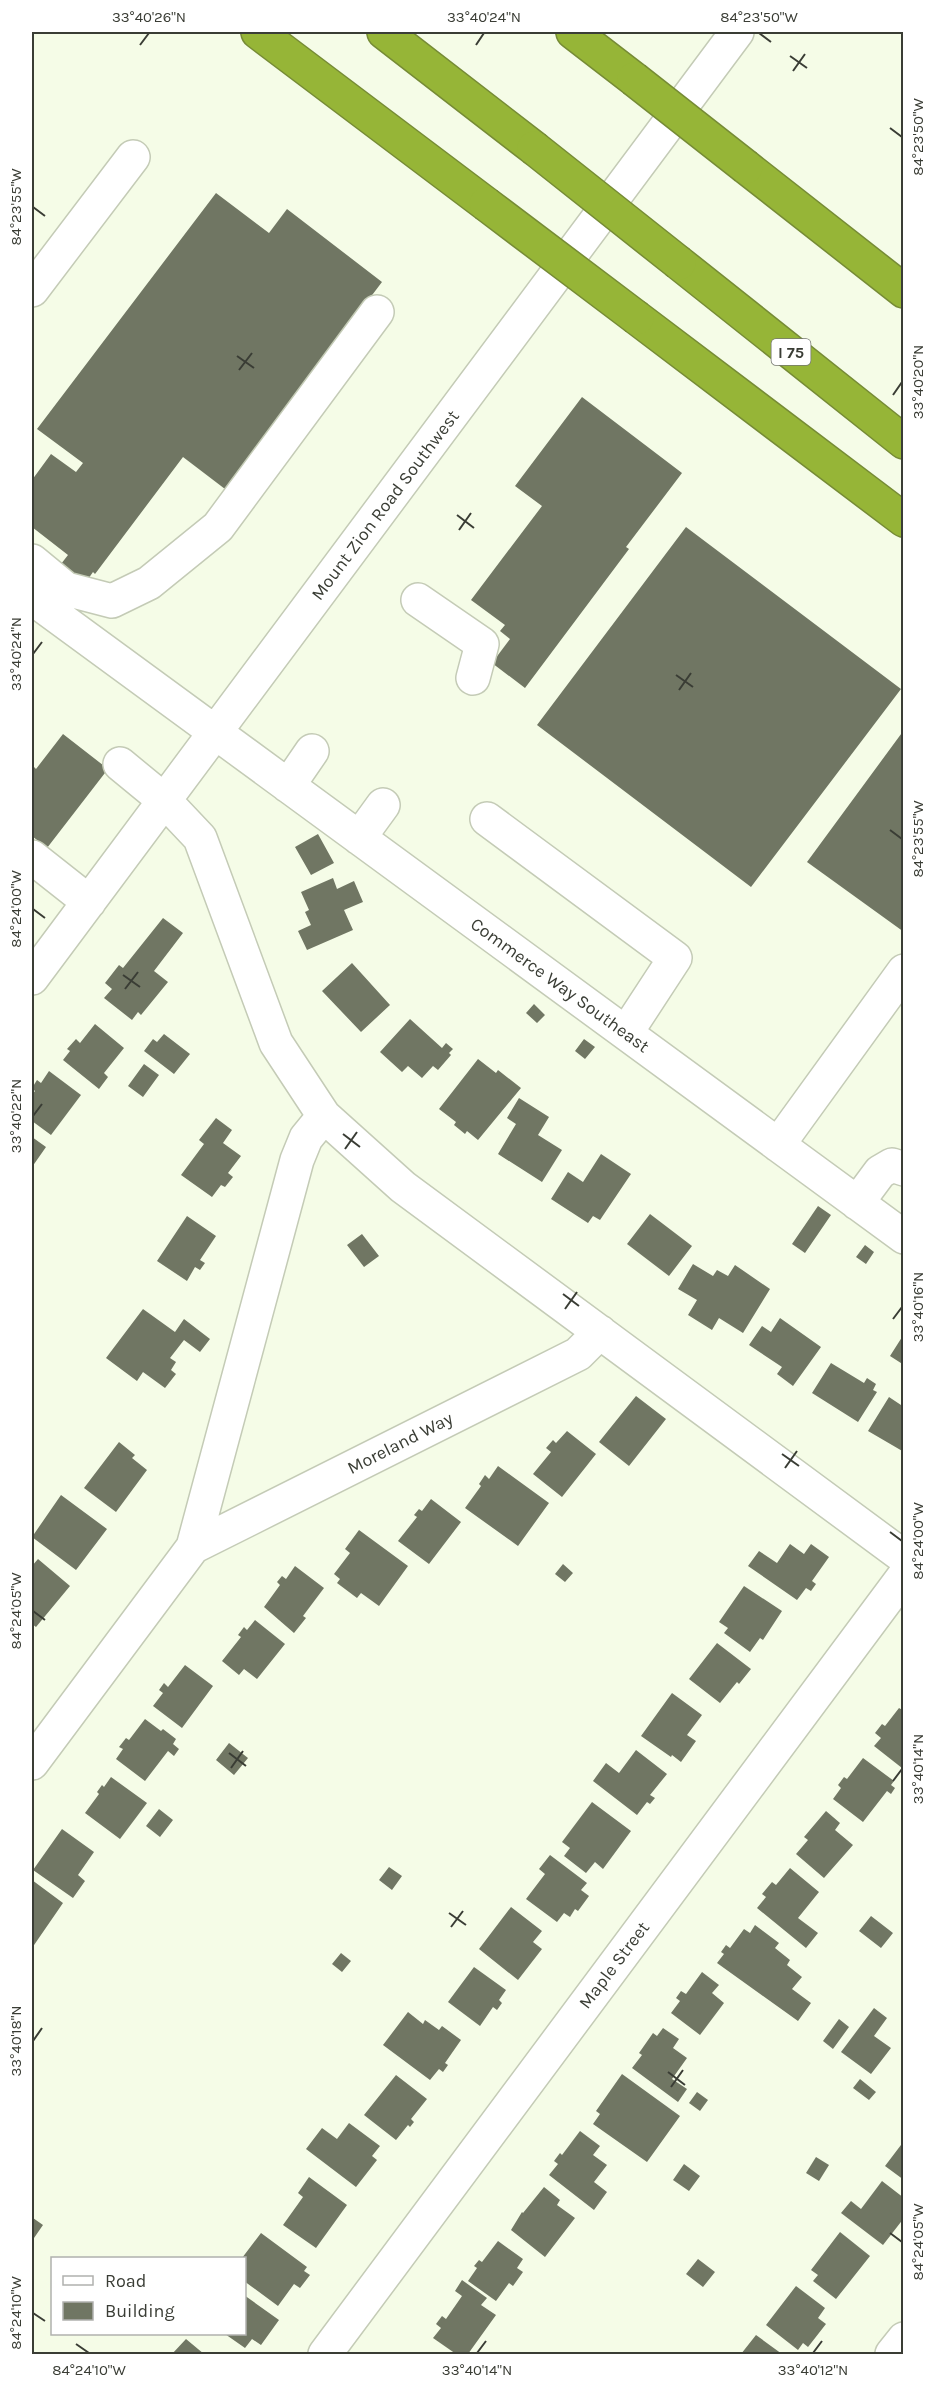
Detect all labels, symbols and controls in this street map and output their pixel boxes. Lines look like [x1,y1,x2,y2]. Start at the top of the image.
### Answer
text: 33°40'26"N [112,8,186,26]
text: 33°40'24"N [447,8,521,26]
text: 84°23'50"W [720,8,798,26]
text: 84°23'50"W [909,98,927,176]
text: 84°23'55"W [7,168,25,246]
road number: I 75 [772,339,810,365]
text: 33°40'20"N [909,345,927,419]
street label: Mount Zion Road Southwest [306,405,464,604]
text: 33°40'24"N [7,617,25,691]
text: 84°23'55"W [909,800,927,878]
text: 84°24'00"W [7,870,25,948]
street label: Commerce Way Southeast [466,913,654,1057]
text: 33°40'22"N [7,1079,25,1153]
text: 33°40'16"N [909,1272,927,1342]
street label: Moreland Way [344,1407,457,1479]
text: 84°24'00"W [909,1502,927,1580]
text: 84°24'05"W [7,1572,25,1650]
text: 33°40'14"N [909,1734,927,1804]
street label: Maple Street [574,1917,654,2013]
text: 33°40'18"N [7,2005,25,2077]
text: 84°24'05"W [909,2203,927,2281]
legend [51,2257,246,2335]
text: Road [105,2270,146,2292]
text: 84°24'10"W [7,2276,25,2350]
text: Building [105,2300,175,2322]
text: 84°24'10"W [52,2361,126,2379]
text: 33°40'14"N [442,2361,512,2379]
text: 33°40'12"N [778,2361,848,2379]

